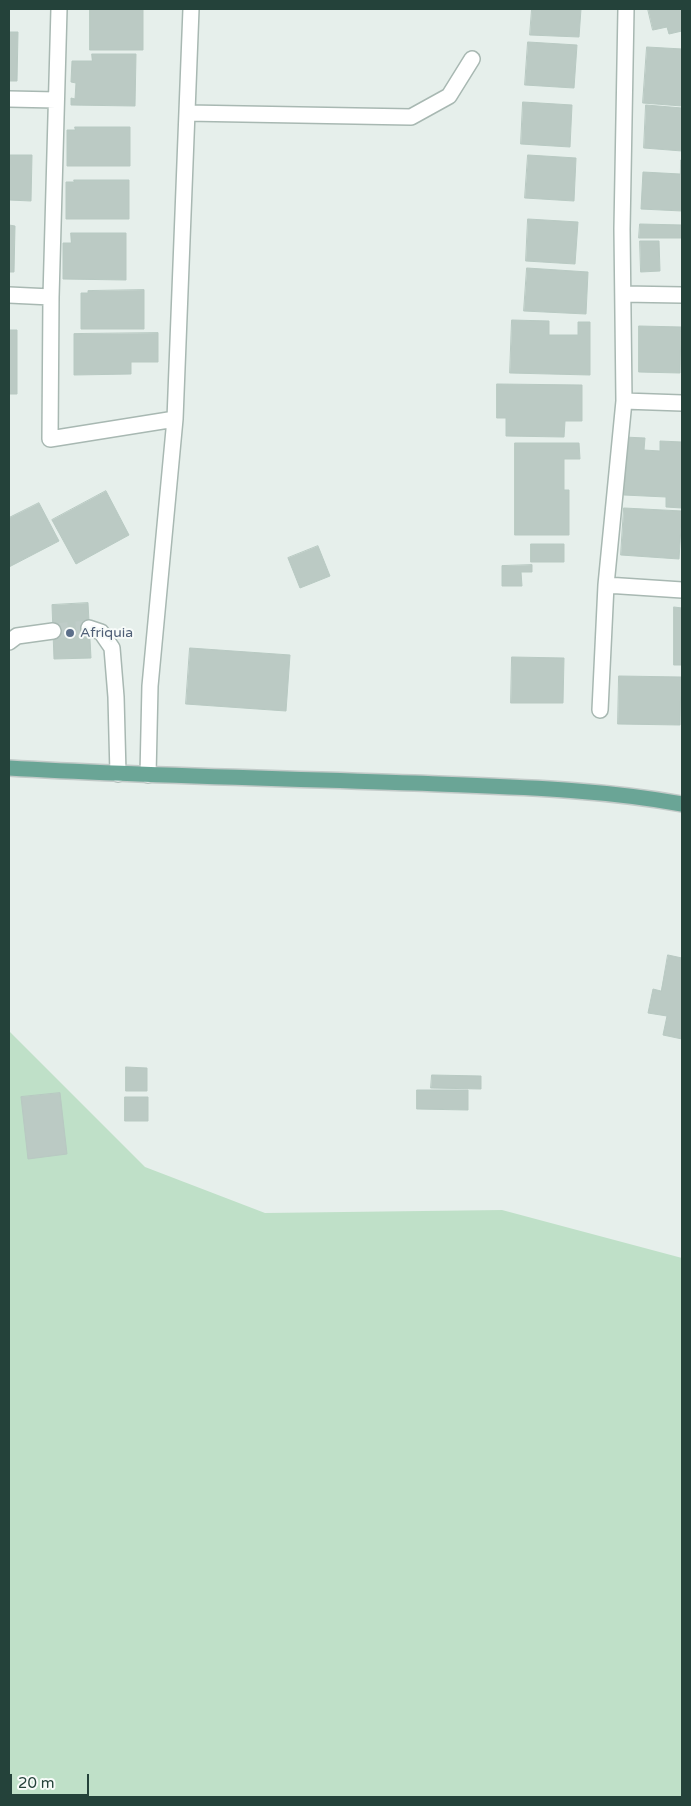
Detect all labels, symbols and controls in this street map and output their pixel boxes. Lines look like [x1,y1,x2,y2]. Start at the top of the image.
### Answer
place label: Afriquia [80,625,133,641]
marker: Afriquia [64,627,76,639]
scale bar [12,1764,91,1796]
text: 20 m [18,1774,55,1792]

